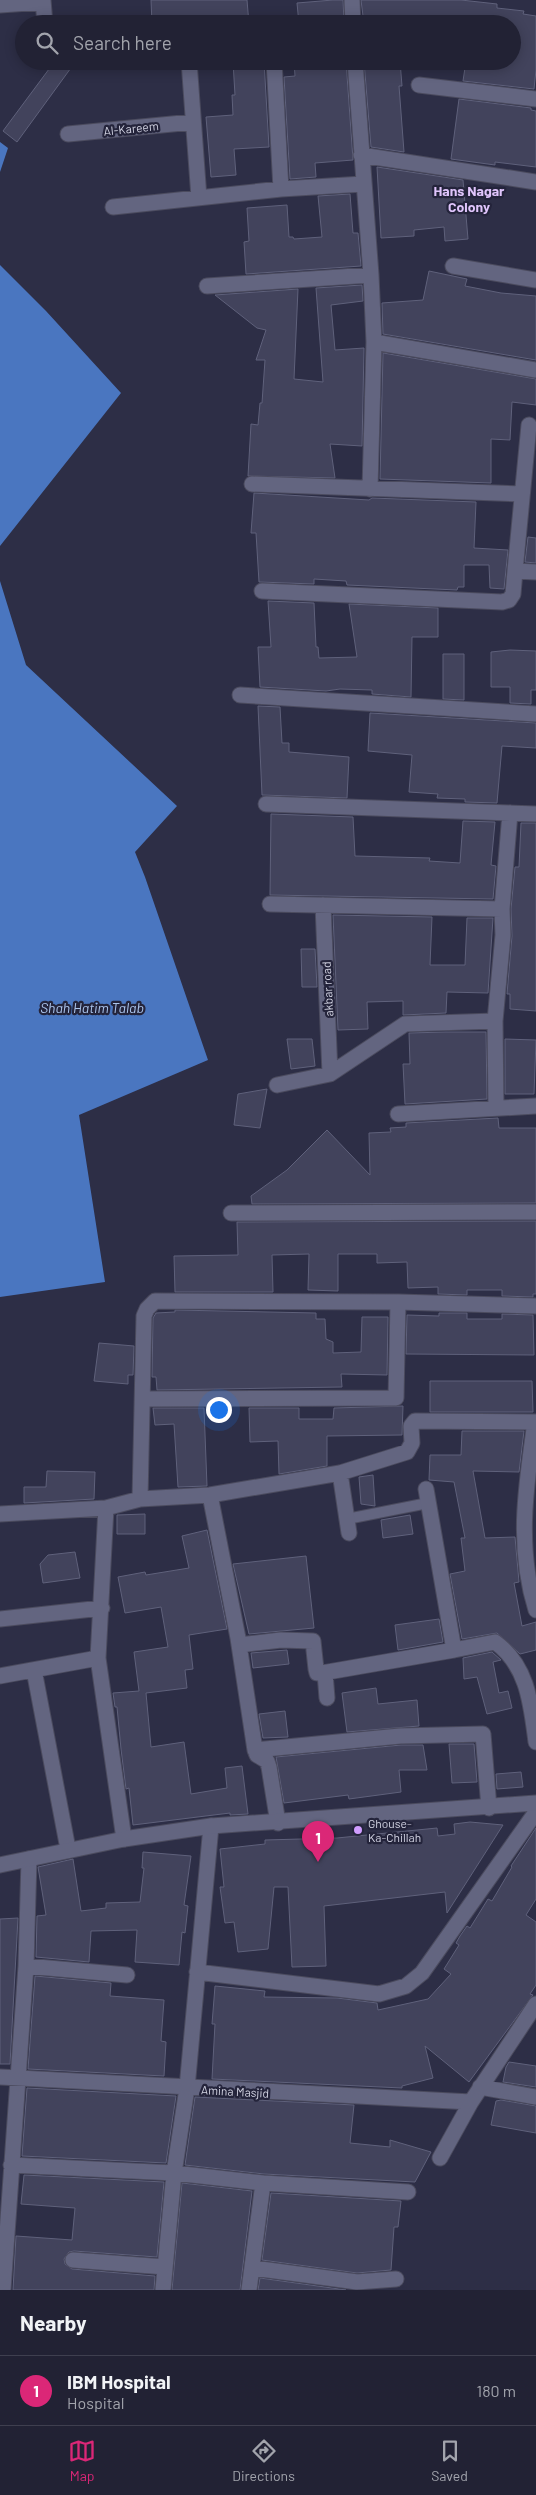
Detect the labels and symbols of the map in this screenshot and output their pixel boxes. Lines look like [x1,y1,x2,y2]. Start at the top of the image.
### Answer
street label: Al-Kareem [103,118,159,138]
district label: Hans Nagar Colony [434,182,505,215]
street label: akbar road [319,961,335,1017]
water label: Shah Hatim Talab [40,999,144,1016]
your location [206,1397,232,1423]
place label: Ghouse- Ka-Chillah [368,1816,421,1844]
pin: 1 [302,1821,334,1862]
marker: Ghouse- Ka-Chillah [352,1824,364,1836]
street label: Amina Masjid [201,2082,269,2100]

